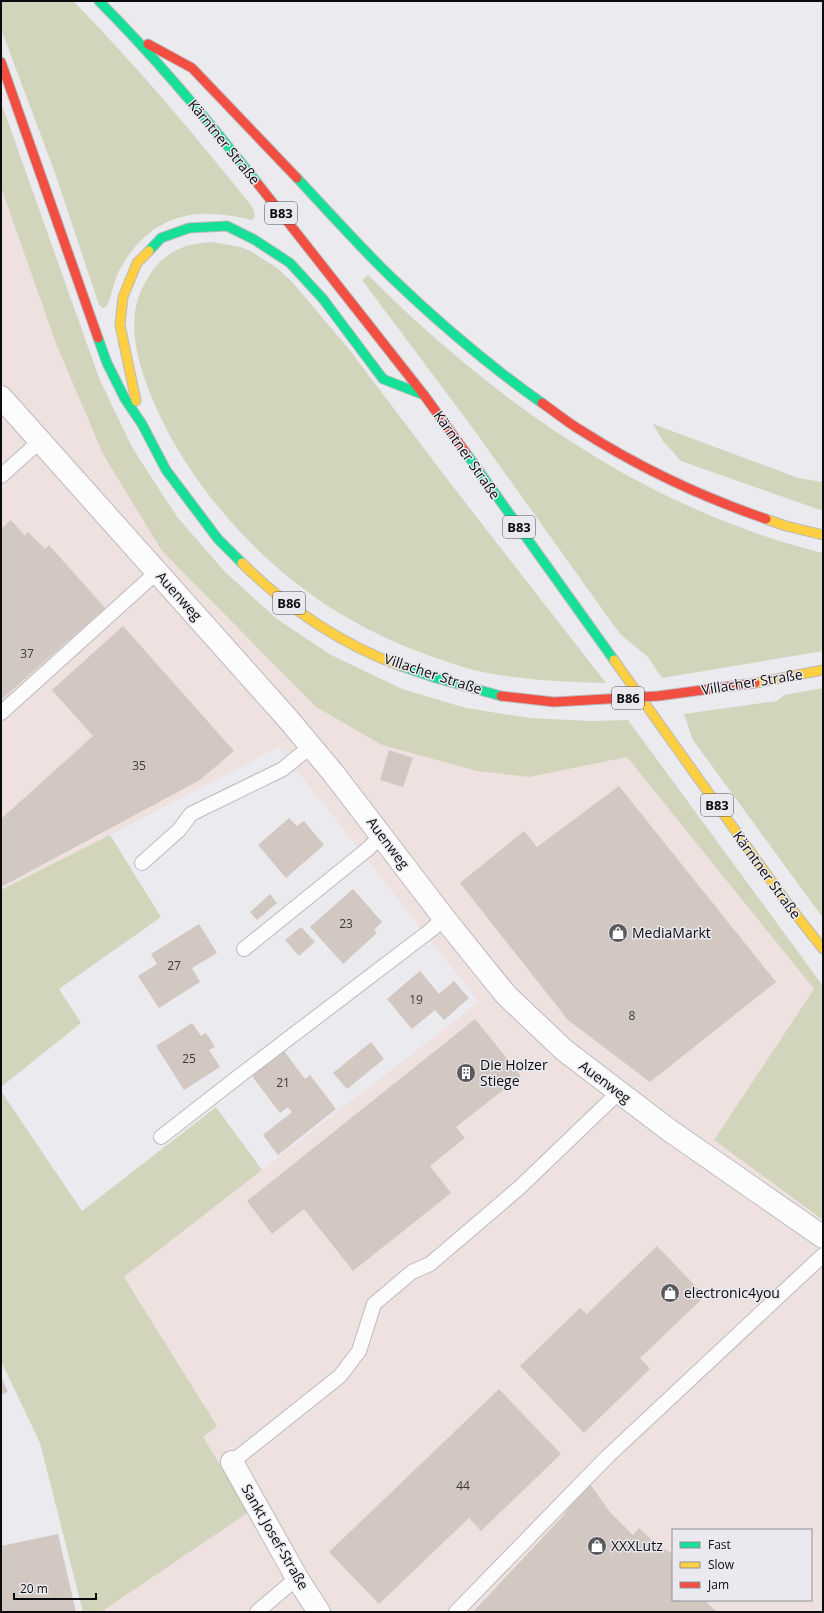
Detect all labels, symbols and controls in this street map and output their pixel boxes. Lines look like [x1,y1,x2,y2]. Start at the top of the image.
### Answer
street label: Kärntner Straße [184,95,265,188]
road number: B83 [265,202,297,224]
street label: Kärntner Straße [430,407,505,503]
road number: B83 [503,516,535,538]
street label: Auenweg [152,567,207,625]
road number: B86 [273,592,305,614]
house number: 37 [20,645,34,662]
street label: Villacher Straße [382,649,485,698]
street label: Villacher Straße [700,664,804,699]
road number: B86 [612,687,644,709]
house number: 35 [132,757,146,774]
road number: B83 [701,794,733,816]
street label: Auenweg [363,813,414,873]
street label: Kärntner Straße [729,827,806,923]
house number: 23 [339,915,353,932]
shop icon: MediaMarkt [607,922,629,944]
place label: MediaMarkt [632,923,711,942]
house number: 27 [167,957,181,974]
house number: 19 [409,991,423,1008]
house number: 8 [629,1007,636,1024]
house number: 25 [182,1050,196,1067]
place label: Die Holzer Stiege [480,1055,548,1090]
street label: Auenweg [576,1056,635,1108]
building icon: Die Holzer Stiege [455,1062,477,1084]
house number: 21 [276,1074,290,1091]
shop icon: electronic4you [659,1282,681,1304]
place label: electronic4you [684,1283,780,1302]
house number: 44 [456,1477,470,1494]
street label: Sankt Josef-Straße [238,1481,313,1593]
legend [672,1529,812,1601]
shop icon: XXXLutz [586,1535,608,1557]
place label: XXXLutz [611,1536,663,1555]
text: Fast [708,1536,731,1553]
text: Slow [708,1556,735,1573]
scale bar [14,1575,96,1601]
text: Jam [707,1576,729,1593]
text: 20 m [20,1580,48,1597]

